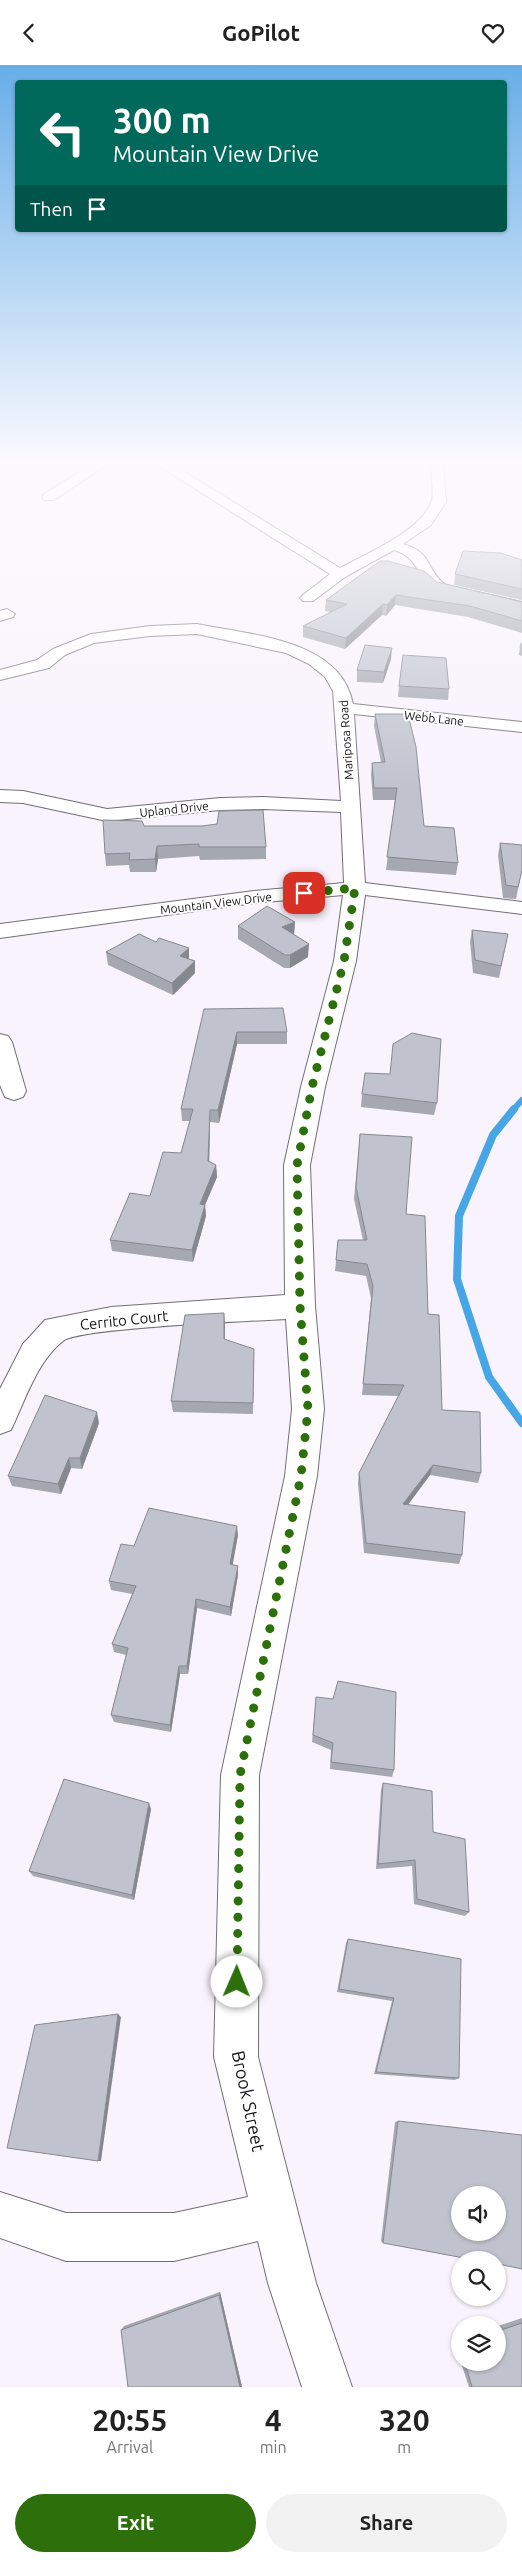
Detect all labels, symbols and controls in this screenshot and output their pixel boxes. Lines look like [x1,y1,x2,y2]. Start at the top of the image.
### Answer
icon: back [15,19,43,47]
icon: heart [479,19,507,47]
text: GoPilot [222,20,300,45]
icon: left [30,100,95,165]
text: 300 m [113,100,211,140]
text: Mountain View Drive [113,141,319,166]
icon: arrive [83,195,111,223]
text: Then [30,198,73,220]
street label: Mariposa Road [337,700,355,780]
street label: Webb Lane [403,708,465,728]
street label: Upland Drive [139,799,209,819]
pin [283,872,325,914]
icon: arrive [290,879,318,907]
street label: Mountain View Drive [159,890,273,916]
street label: Cerrito Court [79,1307,169,1333]
position arrow [210,1955,262,2007]
street label: Brook Street [229,2049,269,2153]
map controls [451,2186,506,2371]
button: sound [451,2186,506,2241]
button: search [451,2251,506,2306]
button: layers [451,2316,506,2371]
text: 20:55 [92,2403,167,2437]
text: 4 [265,2403,282,2437]
text: 320 [379,2403,430,2437]
text: Arrival [107,2438,153,2456]
text: min [260,2438,287,2456]
text: m [397,2438,411,2456]
button: Exit [15,2494,256,2552]
button: Share [266,2494,507,2552]

